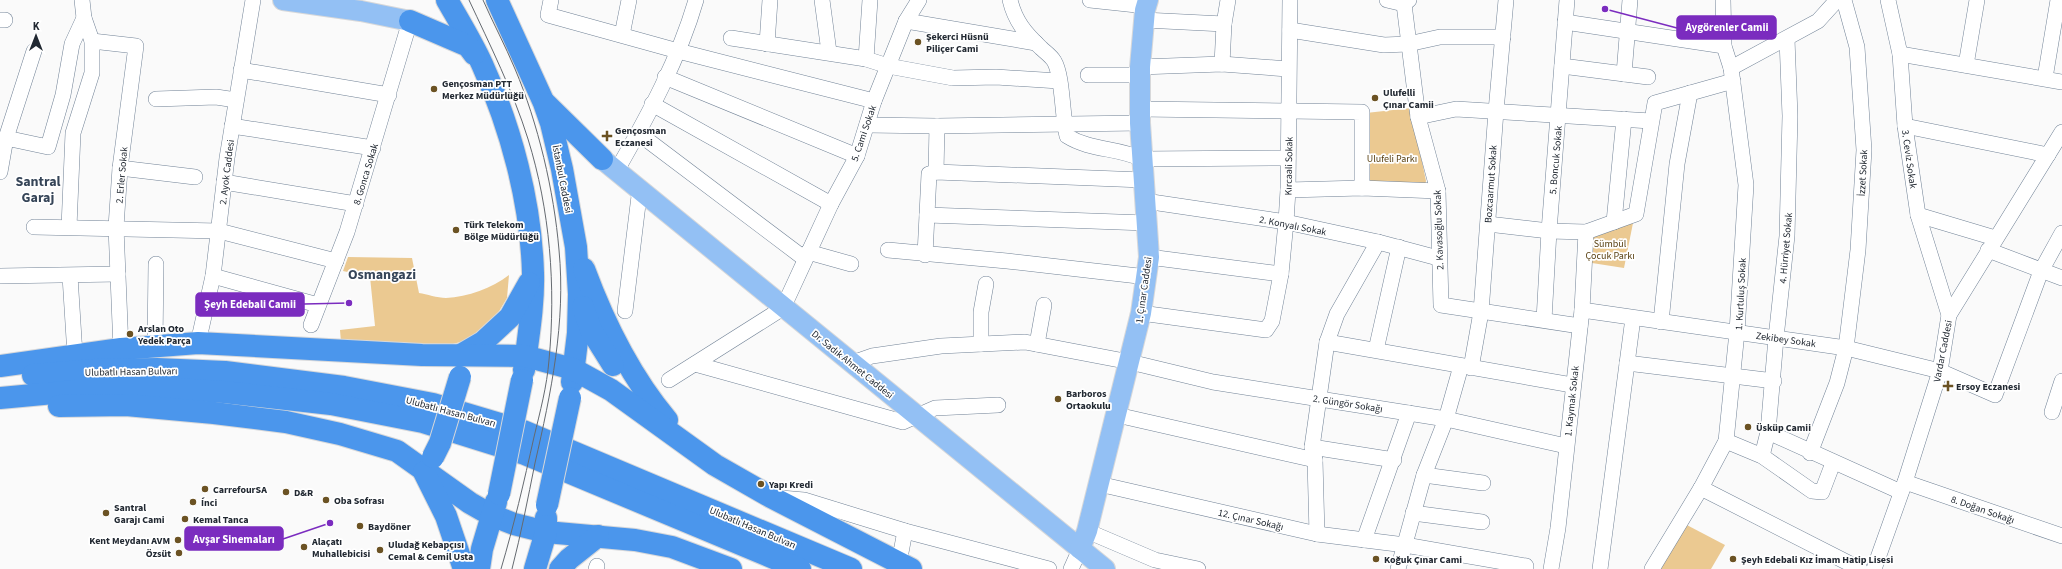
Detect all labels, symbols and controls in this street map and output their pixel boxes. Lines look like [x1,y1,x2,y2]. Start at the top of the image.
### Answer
north arrow [16,16,56,56]
callout: Aygörenler Camii [1677,16,1776,39]
text: K [33,19,40,34]
text: Aygörenler Camii [1684,20,1769,35]
place label: Şekerci Hüsnü Piliçer Cami [926,30,989,56]
marker: Şekerci Hüsnü Piliçer Cami [913,37,923,47]
place label: Gençosman PTT Merkez Müdürlüğü [442,77,524,103]
marker: Gençosman PTT Merkez Müdürlüğü [429,84,439,94]
place label: Ulufelli Çınar Camii [1383,86,1434,112]
marker: Ulufelli Çınar Camii [1370,93,1380,103]
street label: 5. Cami Sokak [848,103,880,163]
place label: Gençosman Eczanesi [615,124,666,150]
street label: 5. Boncuk Sokak [1546,125,1566,195]
street label: 3. Ceviz Sokak [1898,129,1920,189]
marker: Gençosman Eczanesi [602,131,612,141]
street label: Kırcaali Sokak [1281,136,1297,196]
street label: 2. Ayok Caddesi [216,139,238,205]
street label: 8. Gonca Sokak [350,142,382,207]
street label: İstanbul Caddesi [549,144,575,215]
street label: Bozcaarmut Sokak [1481,145,1501,224]
street label: 2. Erler Sokak [113,146,131,204]
street label: İzzet Sokak [1855,149,1871,197]
park label: Ulufeli Parkı [1367,152,1417,166]
district label: Santral Garaj [15,172,61,208]
street label: 2. Kavasoğlu Sokak [1431,190,1447,270]
street label: 4. Hürriyet Sokak [1776,212,1796,284]
street label: 2. Konyalı Sokak [1258,213,1328,239]
place label: Türk Telekom Bölge Müdürlüğü [464,218,539,244]
marker: Türk Telekom Bölge Müdürlüğü [451,225,461,235]
park label: Sümbül Çocuk Parkı [1585,237,1635,263]
street label: 1. Çınar Caddesi [1132,256,1156,324]
street label: 1. Kurtuluş Sokak [1732,257,1750,331]
district label: Osmangazi [348,265,416,285]
callout: Şeyh Edebali Camii [196,293,304,316]
text: Şeyh Edebali Camii [204,297,296,312]
street label: Vardar Caddesi [1930,319,1956,383]
place label: Arslan Oto Yedek Parça [137,322,191,348]
street label: Dr. Sadık Ahmet Caddesi [808,327,896,402]
marker: Arslan Oto Yedek Parça [125,329,135,339]
street label: Zekibey Sokak [1755,329,1817,351]
street label: Ulubatlı Hasan Bulvarı [85,364,177,380]
street label: 1. Kaymak Sokak [1561,365,1583,437]
place label: Ersoy Eczanesi [1956,380,2021,394]
marker: Ersoy Eczanesi [1943,381,1953,391]
place label: Barboros Ortaokulu [1066,387,1111,413]
street label: 2. Güngör Sokağı [1312,392,1384,416]
street label: Ulubatlı Hasan Bulvarı [404,393,497,431]
marker: Barboros Ortaokulu [1053,394,1063,404]
place label: Üsküp Camii [1756,421,1811,435]
marker: Üsküp Camii [1743,422,1753,432]
place label: Yapı Kredi [768,478,813,492]
marker: Yapı Kredi [756,479,766,489]
place label: CarrefourSA [213,483,267,497]
marker: CarrefourSA [200,484,210,494]
place label: D&R [294,486,313,500]
marker: D&R [281,487,291,497]
street label: 8. Doğan Sokağı [1949,492,2016,527]
place label: Oba Sofrası [334,494,385,508]
marker: Oba Sofrası [321,495,331,505]
place label: Ínci [201,496,217,510]
marker: Ínci [188,497,198,507]
place label: Santral Garajı Cami [114,501,165,527]
street label: Ulubatlı Hasan Bulvarı [707,503,798,552]
street label: 12. Çınar Sokağı [1217,506,1285,534]
marker: Santral Garajı Cami [101,508,111,518]
place label: Kemal Tanca [193,513,249,527]
marker: Kemal Tanca [180,514,190,524]
place label: Baydöner [368,520,411,534]
marker: Baydöner [355,521,365,531]
callout: Avşar Sinemaları [185,527,283,550]
text: Avşar Sinemaları [192,532,275,547]
place label: Kent Meydanı AVM [89,534,170,548]
marker: Kent Meydanı AVM [173,535,183,545]
place label: Alaçatı Muhallebicisi [311,535,371,561]
place label: Uludağ Kebapçısı Cemal & Cemil Usta [388,538,473,564]
marker: Alaçatı Muhallebicisi [299,542,309,552]
marker: Uludağ Kebapçısı Cemal & Cemil Usta [375,545,385,555]
place label: Özsüt [146,547,171,561]
marker: Özsüt [174,548,184,558]
place label: Koğuk Çınar Cami [1384,553,1462,567]
place label: Şeyh Edebali Kız İmam Hatip Lisesi [1741,553,1893,567]
marker: Koğuk Çınar Cami [1371,554,1381,564]
marker: Şeyh Edebali Kız İmam Hatip Lisesi [1728,554,1738,564]

